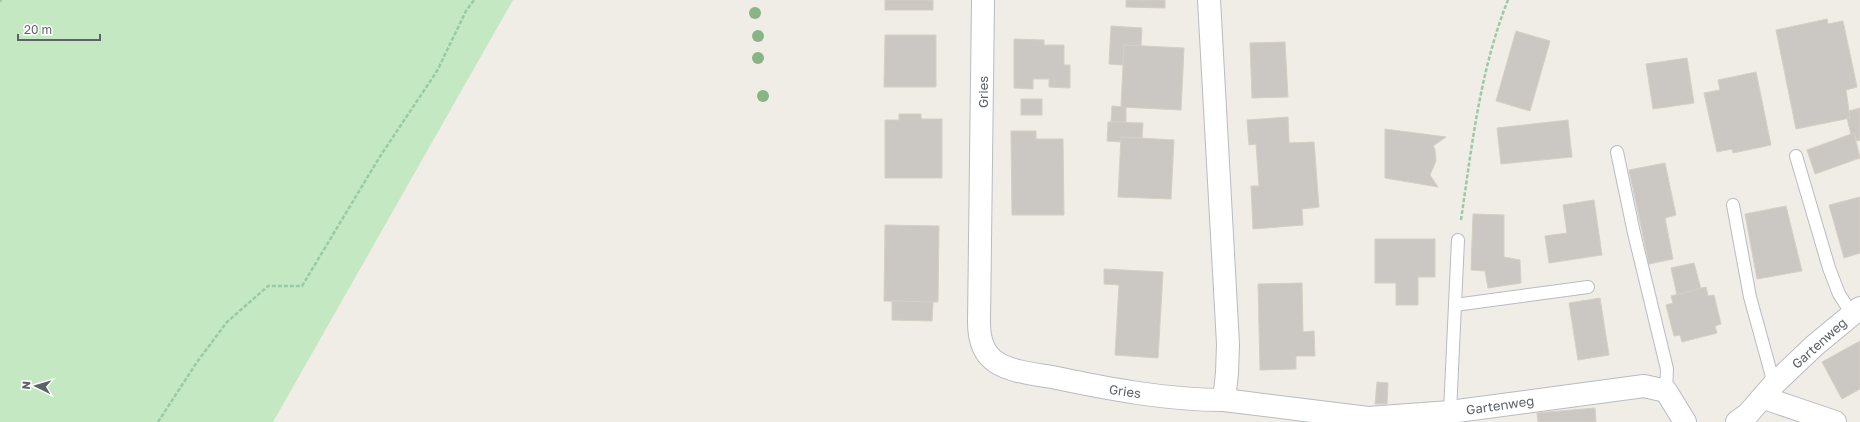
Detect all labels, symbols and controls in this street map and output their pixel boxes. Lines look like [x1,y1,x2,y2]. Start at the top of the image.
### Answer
scale bar [18,16,100,42]
text: 20 m [24,22,52,37]
street label: Gries [975,76,991,108]
street label: Gartenweg [1788,314,1850,372]
north arrow [16,366,56,406]
text: N [19,380,32,390]
street label: Gries [1108,381,1142,401]
street label: Gartenweg [1465,392,1535,418]

